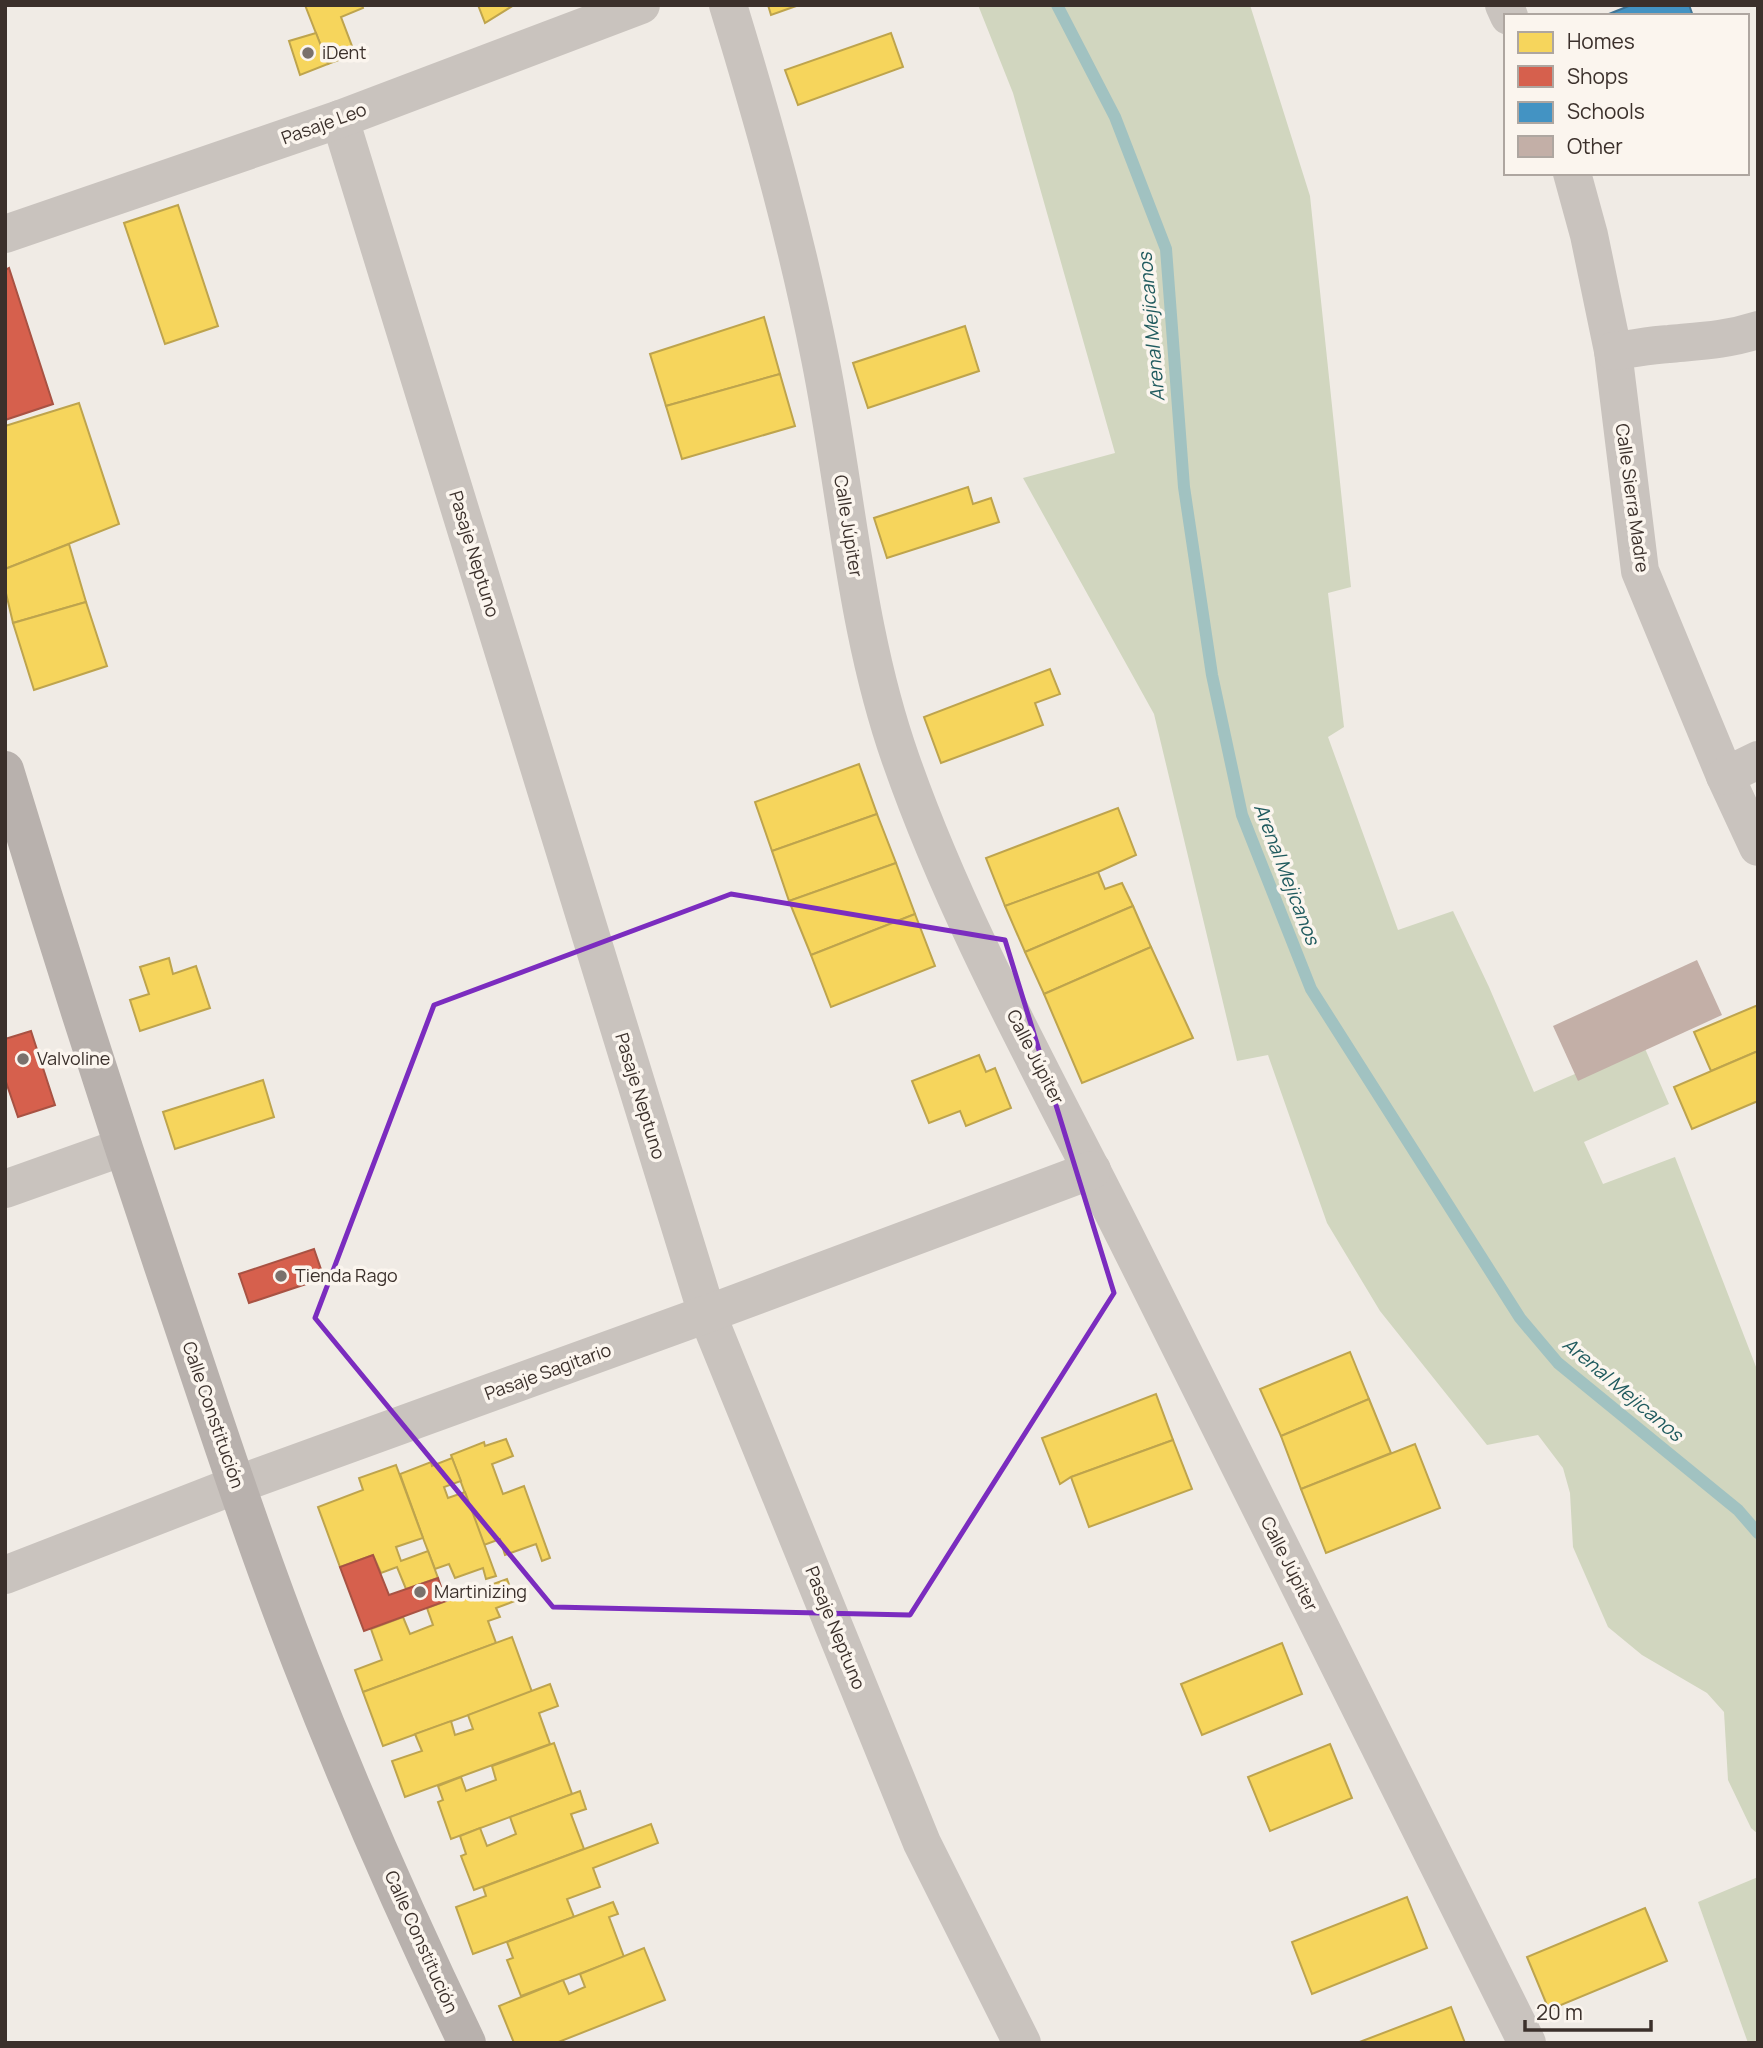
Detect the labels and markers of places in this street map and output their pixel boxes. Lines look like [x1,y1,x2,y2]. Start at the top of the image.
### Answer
place label: iDent [322,40,366,64]
marker: iDent [300,45,316,61]
place label: Valvoline [37,1046,110,1070]
marker: Valvoline [15,1051,31,1067]
place label: Tienda Rago [295,1263,398,1287]
marker: Tienda Rago [273,1268,289,1284]
place label: Martinizing [434,1579,527,1603]
marker: Martinizing [412,1584,428,1600]

